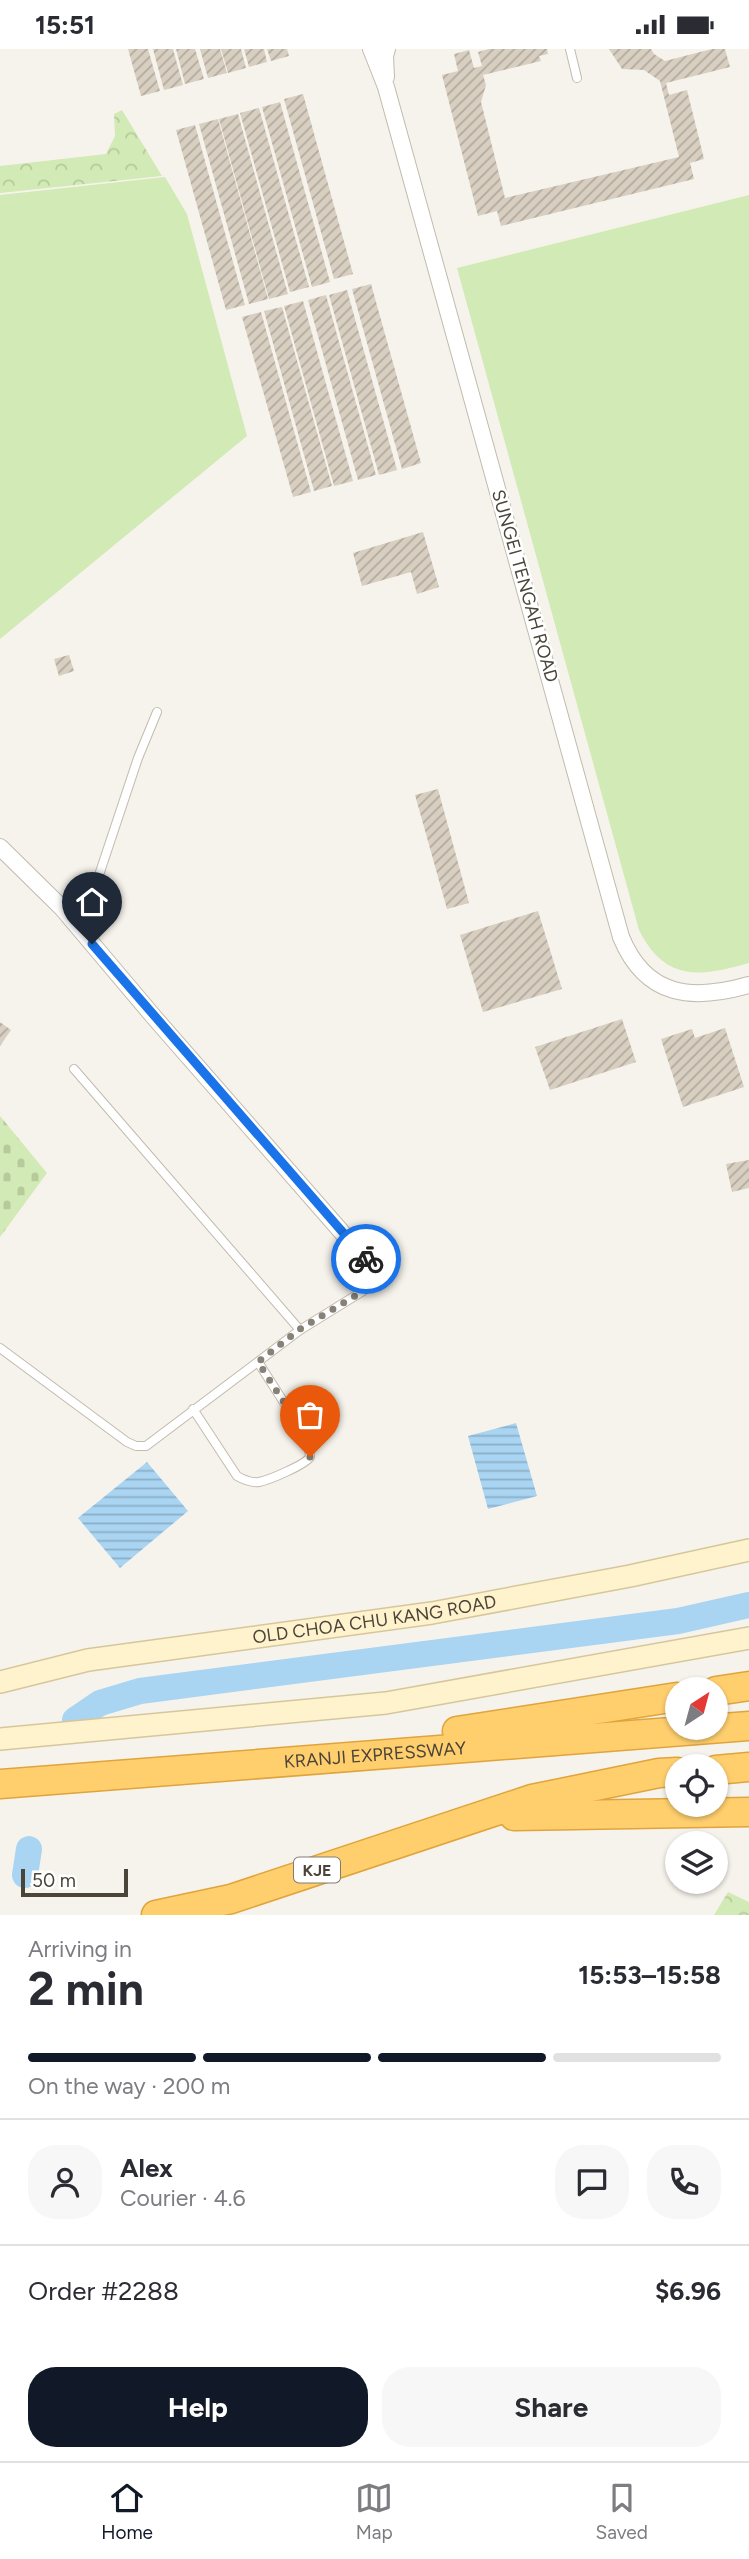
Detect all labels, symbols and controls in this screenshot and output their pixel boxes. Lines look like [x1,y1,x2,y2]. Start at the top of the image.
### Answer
text: 15:51 [35,9,95,41]
street label: SUNGEI TENGAH ROAD [487,487,563,685]
pin [62,872,122,944]
icon: home [73,883,111,921]
courier [331,1224,401,1294]
icon: bike [347,1240,385,1278]
pin [280,1385,340,1457]
icon: bag [291,1396,329,1434]
street label: OLD CHOA CHU KANG ROAD [251,1590,498,1648]
north arrow [665,1677,728,1739]
map controls [665,1677,728,1894]
street label: KRANJI EXPRESSWAY [283,1737,467,1773]
button: locate [665,1754,728,1817]
button: layers [665,1831,728,1894]
road number: KJE [294,1858,340,1883]
scale bar [21,1866,128,1898]
text: 50 m [32,1869,76,1892]
text: Arriving in [28,1935,132,1963]
text: 15:53–15:58 [578,1959,721,1991]
text: 2 min [28,1961,144,2017]
text: On the way · 200 m [28,2072,230,2100]
button: person [28,2145,102,2219]
button: chat [555,2145,629,2219]
button: phone [647,2145,721,2219]
text: Alex [120,2152,173,2184]
text: Courier · 4.6 [120,2184,246,2212]
text: Order #2288 [28,2275,179,2307]
text: $6.96 [655,2275,721,2307]
button: Help [28,2367,368,2447]
button: Share [382,2367,721,2447]
tab: Home [101,2479,153,2544]
tab: Map [355,2479,393,2544]
tab: Saved [595,2479,648,2544]

